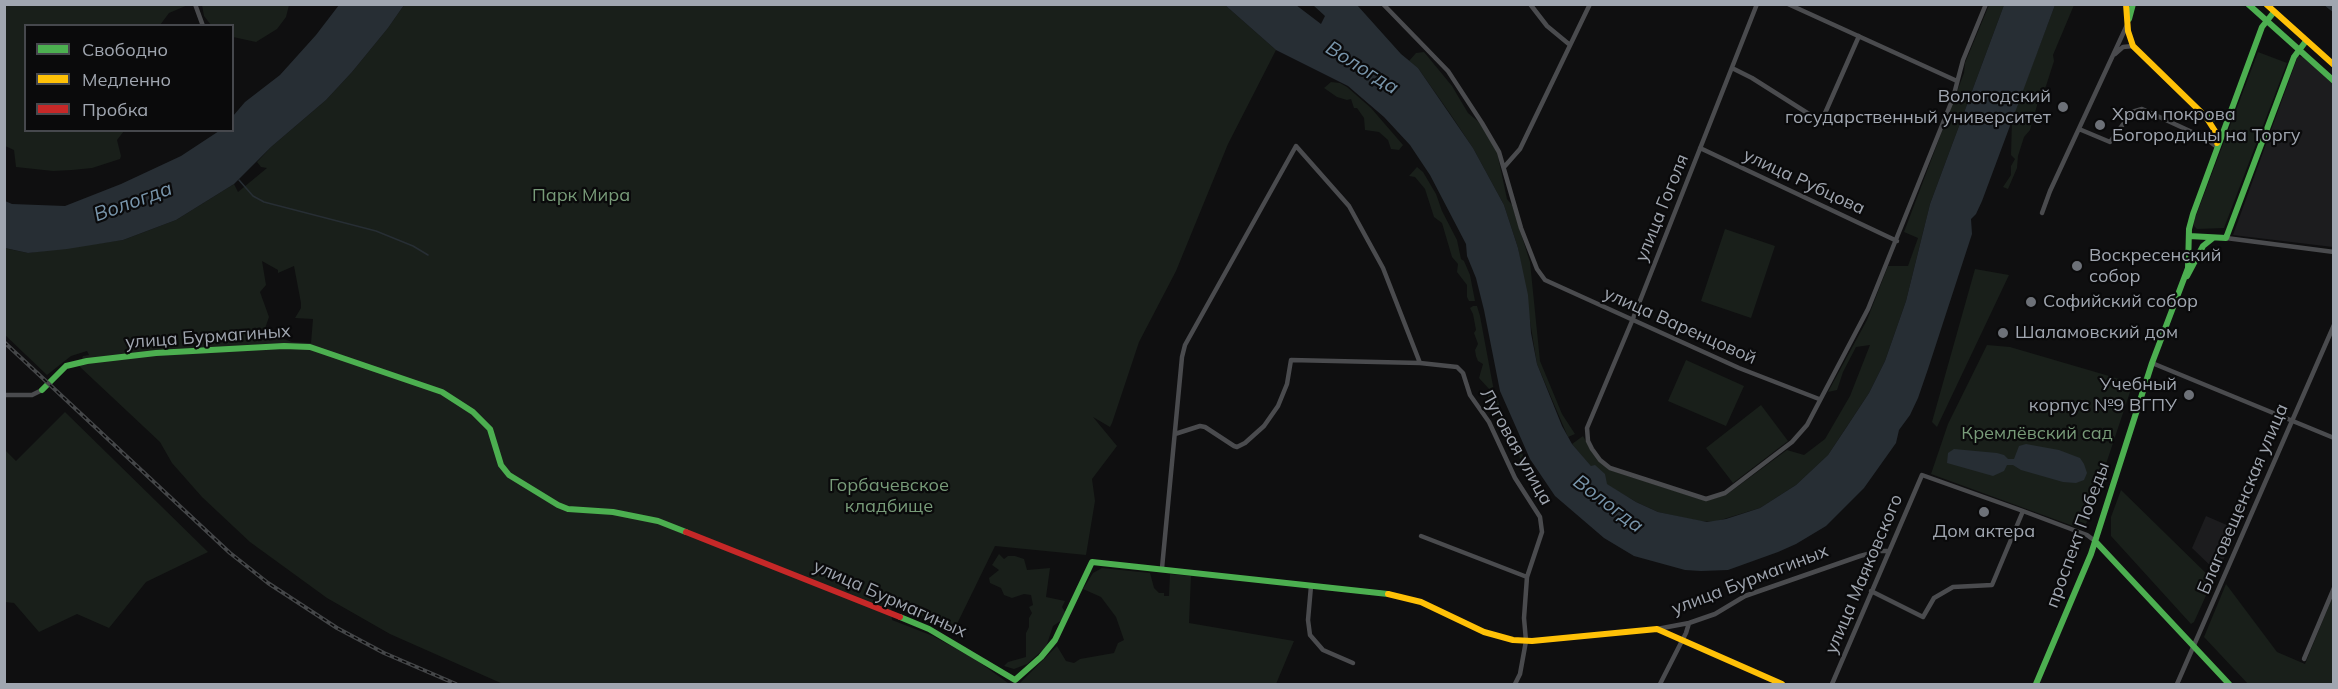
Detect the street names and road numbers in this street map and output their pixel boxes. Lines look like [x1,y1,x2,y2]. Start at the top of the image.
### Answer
street label: улица Рубцова [1740,144,1868,220]
street label: улица Гоголя [1631,151,1693,265]
street label: улица Варенцовой [1600,283,1760,369]
street label: улица Бурмагиных [125,320,291,354]
street label: Луговая улица [1475,385,1557,509]
street label: Благовещенская улица [2193,400,2293,598]
street label: проспект Победы [2042,459,2114,611]
street label: улица Маяковского [1821,491,1907,657]
street label: улица Бурмагиных [1669,540,1831,620]
street label: улица Бурмагиных [810,555,970,643]

